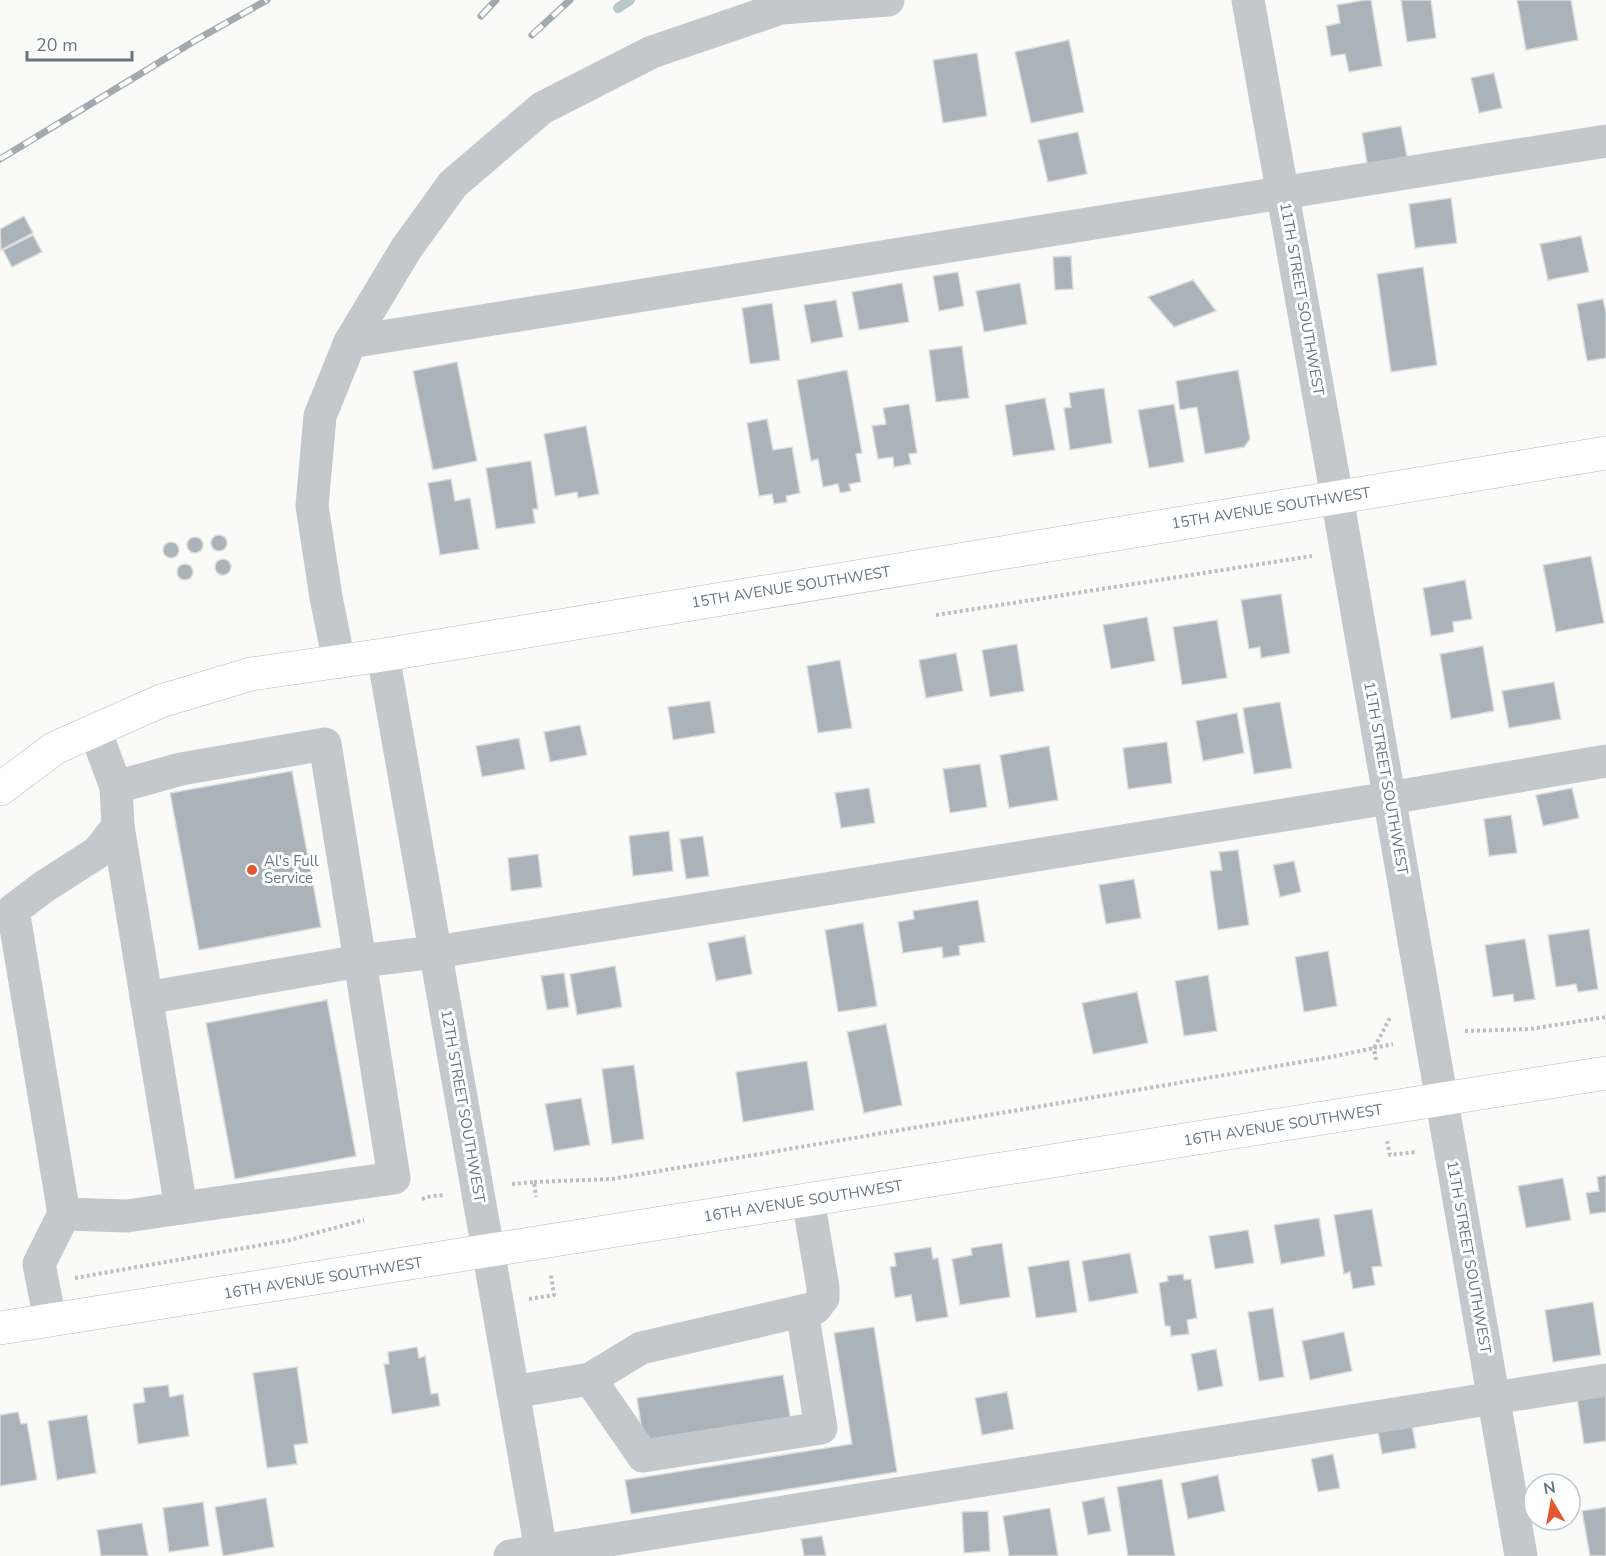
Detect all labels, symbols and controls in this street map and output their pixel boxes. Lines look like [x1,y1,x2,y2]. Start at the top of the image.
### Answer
scale bar [27,24,132,62]
text: 20 m [36,33,78,57]
street label: 11TH STREET SOUTHWEST [1275,201,1329,397]
street label: 15TH AVENUE SOUTHWEST [1170,482,1372,534]
street label: 15TH AVENUE SOUTHWEST [690,561,892,613]
street label: 11TH STREET SOUTHWEST [1359,680,1413,876]
place label: Al's Full Service [264,851,319,888]
marker: Al's Full Service [245,863,259,877]
street label: 12TH STREET SOUTHWEST [436,1008,490,1204]
street label: 16TH AVENUE SOUTHWEST [1182,1099,1384,1151]
street label: 11TH STREET SOUTHWEST [1442,1159,1496,1355]
street label: 16TH AVENUE SOUTHWEST [702,1175,904,1227]
street label: 16TH AVENUE SOUTHWEST [222,1252,424,1304]
north arrow [1522,1472,1582,1532]
text: N [1542,1476,1557,1500]

